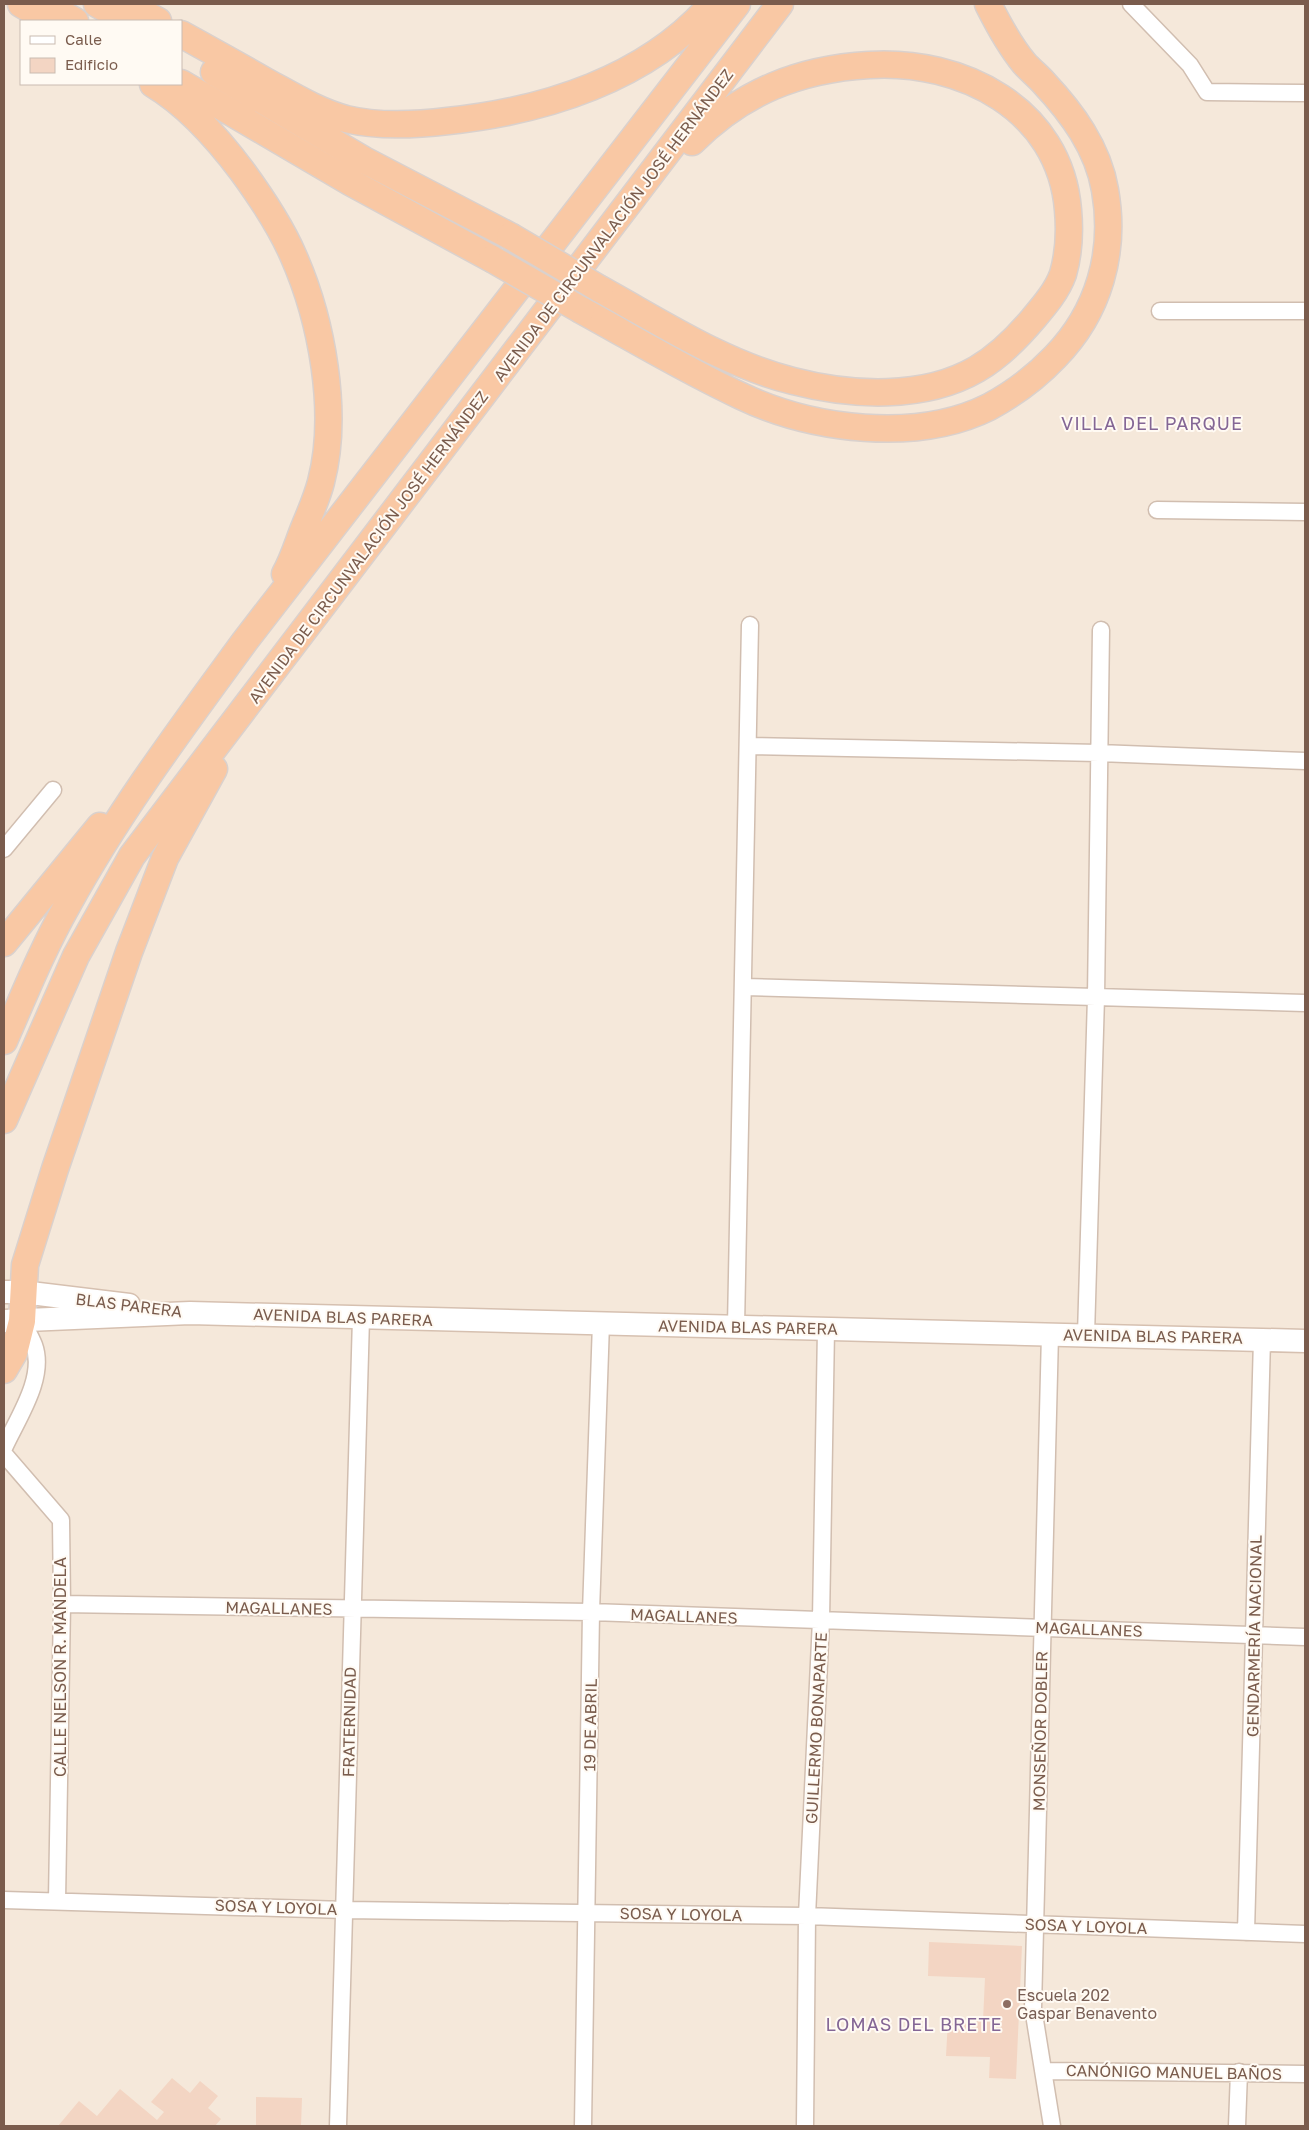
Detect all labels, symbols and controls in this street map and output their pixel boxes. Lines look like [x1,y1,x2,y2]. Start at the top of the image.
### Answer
legend [20,20,182,85]
text: Calle [65,30,102,48]
text: Edificio [65,55,118,73]
street label: AVENIDA DE CIRCUNVALACIÓN JOSÉ HERNÁNDEZ [489,65,737,385]
street label: AVENIDA DE CIRCUNVALACIÓN JOSÉ HERNÁNDEZ [244,387,492,707]
district label: VILLA DEL PARQUE [1061,412,1243,434]
street label: BLAS PARERA [75,1289,184,1321]
street label: AVENIDA BLAS PARERA [253,1304,433,1330]
street label: AVENIDA BLAS PARERA [658,1315,838,1339]
street label: AVENIDA BLAS PARERA [1063,1324,1243,1348]
street label: GENDARMERÍA NACIONAL [1242,1535,1266,1737]
street label: CALLE NELSON R. MANDELA [50,1557,70,1777]
street label: MAGALLANES [225,1597,333,1619]
street label: MAGALLANES [630,1604,738,1628]
street label: MAGALLANES [1035,1617,1143,1641]
street label: GUILLERMO BONAPARTE [801,1632,831,1824]
street label: MONSEÑOR DOBLER [1029,1651,1051,1811]
street label: FRATERNIDAD [338,1667,360,1777]
street label: 19 DE ABRIL [579,1678,601,1772]
street label: SOSA Y LOYOLA [214,1895,338,1919]
street label: SOSA Y LOYOLA [619,1903,743,1925]
street label: SOSA Y LOYOLA [1024,1914,1148,1938]
place label: Escuela 202 Gaspar Benavento [1017,1985,1157,2023]
marker: Escuela 202 Gaspar Benavento [1001,1998,1013,2010]
district label: LOMAS DEL BRETE [825,2013,1003,2035]
street label: CANÓNIGO MANUEL BAÑOS [1066,2060,1282,2084]

